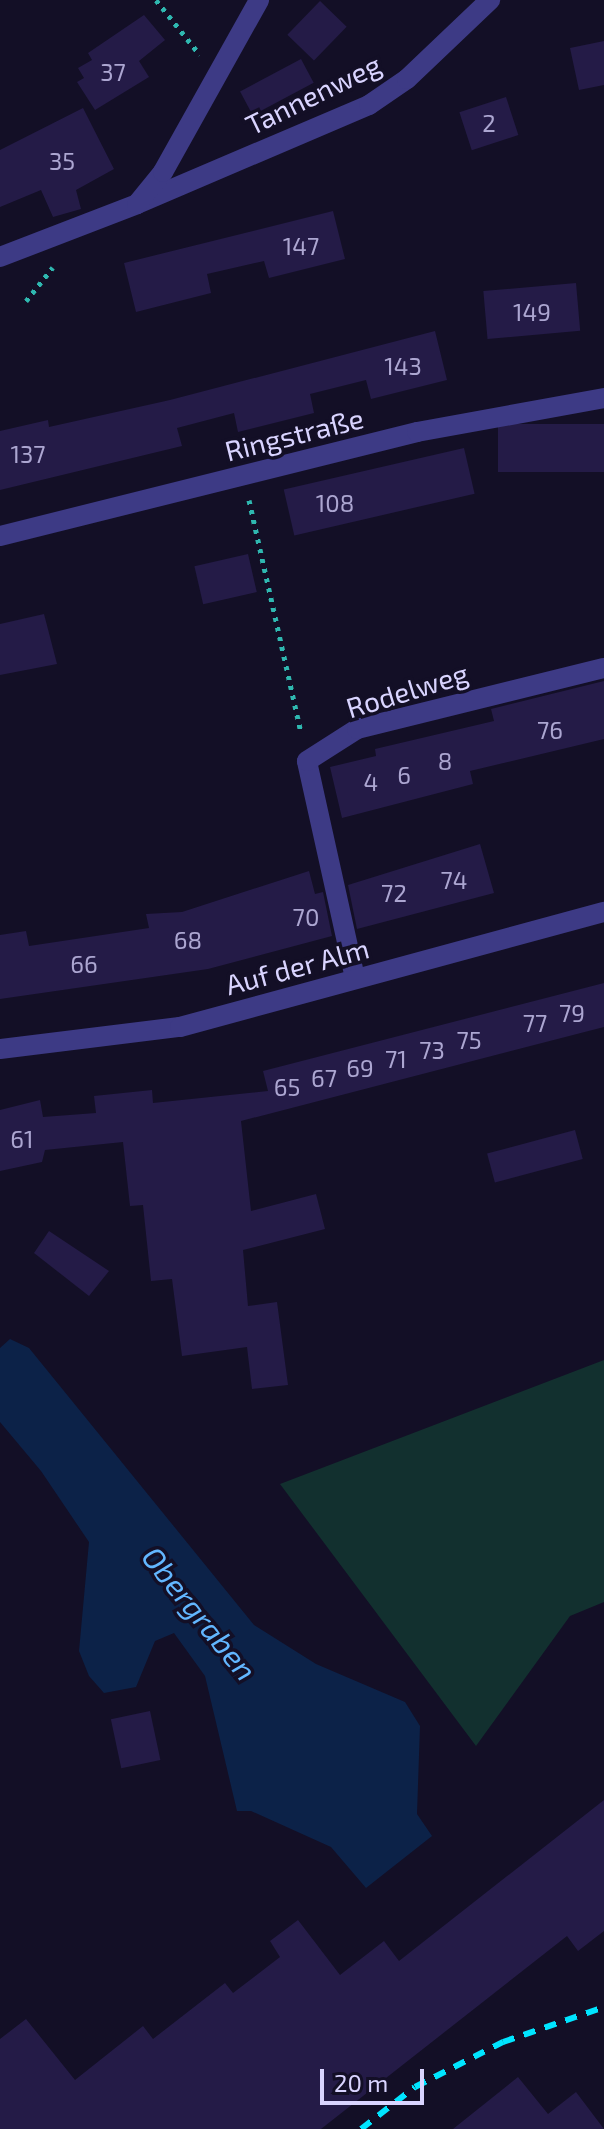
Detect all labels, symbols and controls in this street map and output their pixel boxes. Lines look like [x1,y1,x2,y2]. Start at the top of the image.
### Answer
street label: Tannenweg [240,47,386,141]
house number: 37 [100,58,126,86]
house number: 2 [482,109,496,137]
house number: 35 [49,147,75,175]
house number: 147 [283,232,319,260]
house number: 149 [513,298,551,326]
house number: 143 [384,352,422,380]
street label: Ringstraße [221,401,367,467]
house number: 137 [10,440,46,468]
house number: 108 [316,489,354,517]
street label: Rodelweg [342,656,472,724]
house number: 76 [537,716,563,744]
house number: 8 [438,747,452,775]
house number: 6 [397,761,411,789]
house number: 4 [364,768,378,796]
house number: 74 [440,866,468,894]
house number: 72 [381,879,407,907]
house number: 70 [293,903,319,931]
house number: 68 [174,926,202,954]
street label: Auf der Alm [221,930,373,1002]
house number: 66 [70,950,98,978]
house number: 79 [559,999,585,1027]
house number: 77 [523,1009,547,1037]
house number: 75 [456,1026,482,1054]
house number: 73 [419,1036,445,1064]
house number: 71 [385,1045,407,1073]
house number: 69 [346,1054,374,1082]
house number: 67 [311,1064,337,1092]
house number: 65 [274,1073,300,1101]
house number: 61 [10,1125,34,1153]
water label: Obergraben [135,1539,265,1687]
scale bar [324,2053,428,2103]
text: 20 m [334,2068,388,2097]

